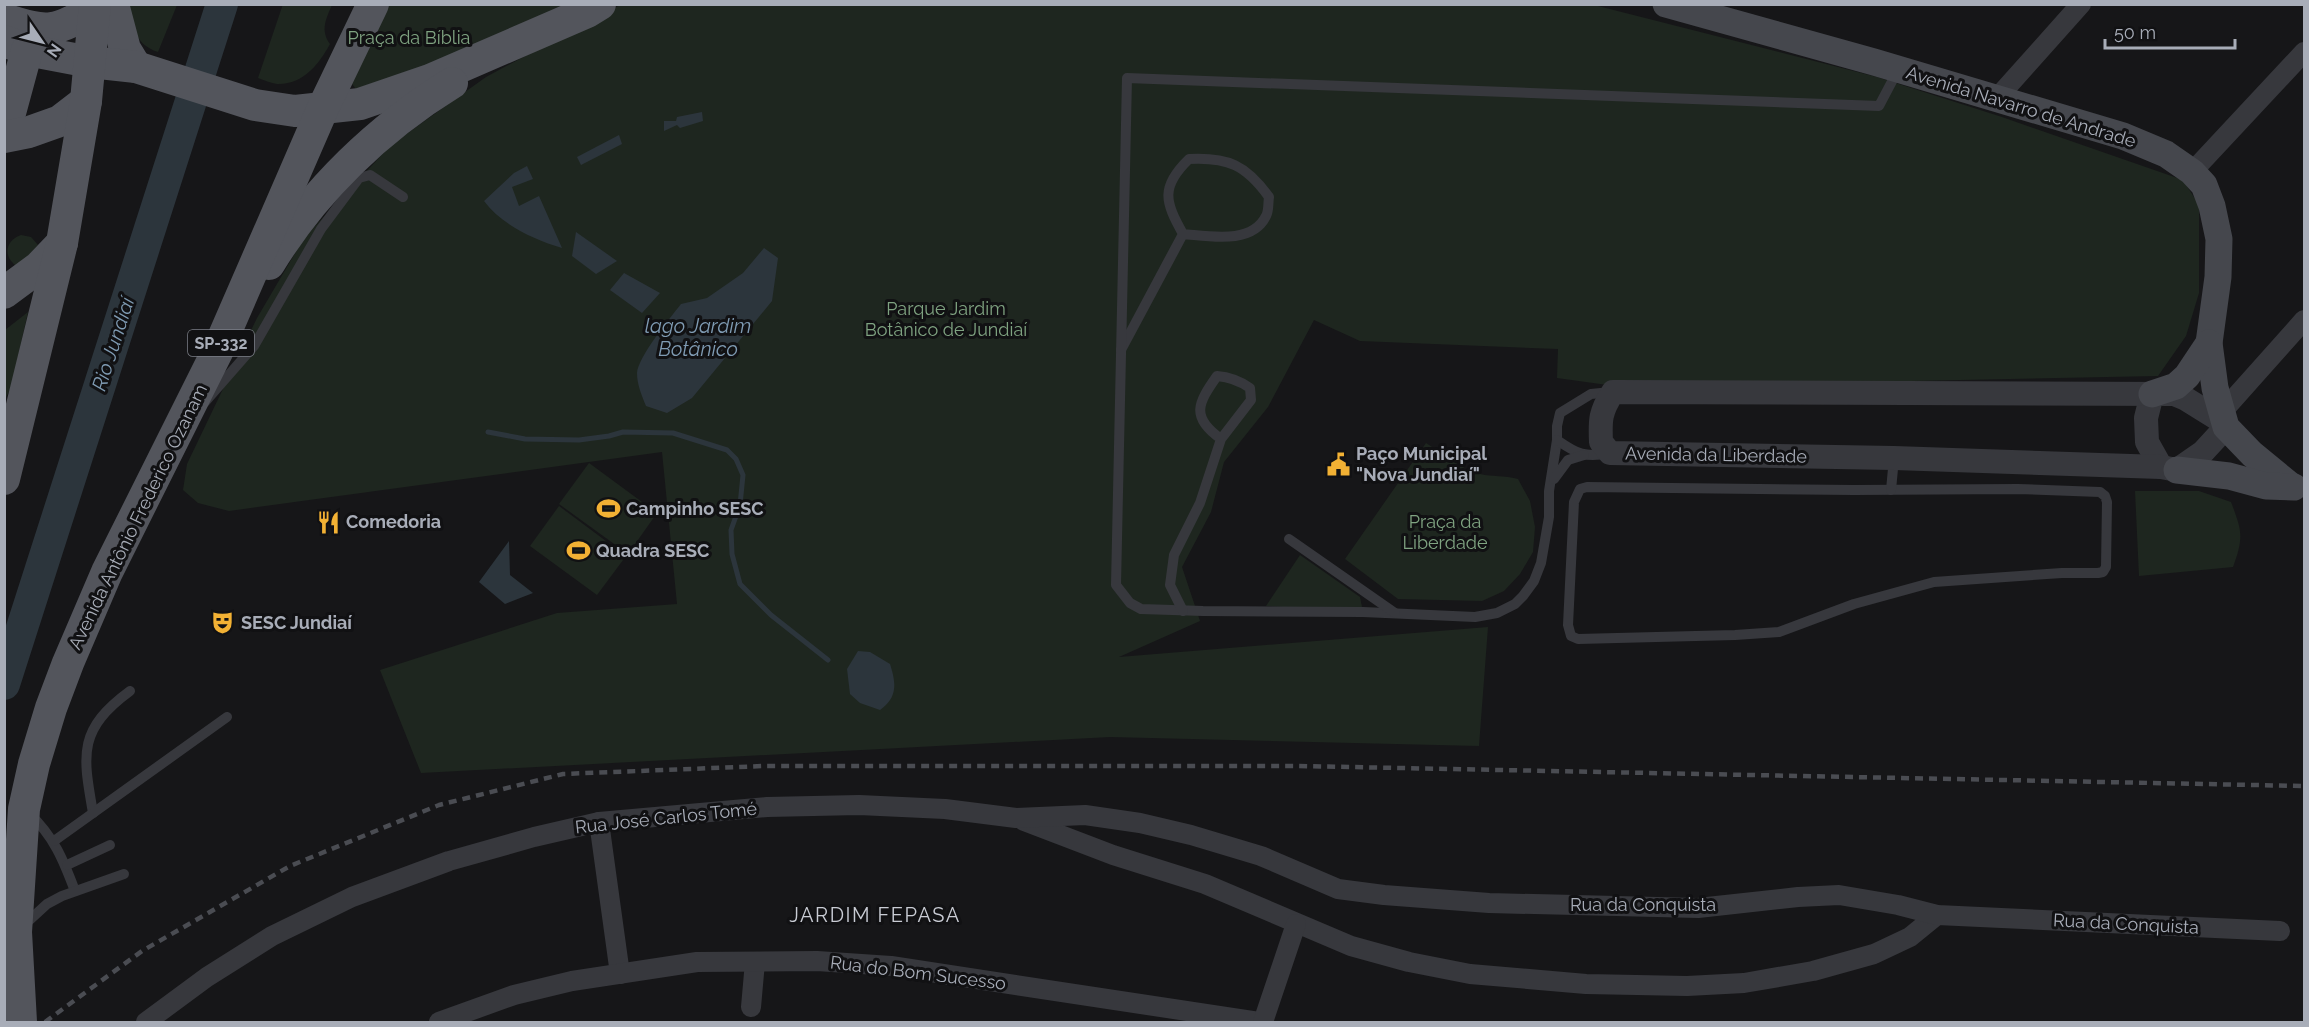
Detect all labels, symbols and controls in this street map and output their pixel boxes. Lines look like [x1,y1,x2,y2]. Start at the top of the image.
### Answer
north arrow [12,12,72,72]
scale bar [2105,12,2236,50]
text: 50 m [2114,22,2156,43]
park label: Praça da Bíblia [348,27,470,48]
text: N [43,40,65,61]
street label: Avenida Navarro de Andrade [1904,62,2139,152]
water label: Rio Jundiaí [87,293,140,394]
park label: Parque Jardim Botânico de Jundiaí [865,298,1027,340]
water label: lago Jardim Botânico [645,314,751,361]
road number: SP-332 [188,330,254,356]
street label: Avenida Antônio Frederico Ozanam [64,381,211,653]
street label: Avenida da Liberdade [1625,442,1808,467]
place label: Paço Municipal "Nova Jundiaí" [1356,443,1487,485]
public building icon: Paço Municipal "Nova Jundiaí" [1325,451,1351,477]
sports icon: Campinho SESC [595,496,621,522]
place label: Campinho SESC [626,498,764,519]
restaurant icon: Comedoria [315,509,341,535]
place label: Comedoria [346,511,441,532]
park label: Praça da Liberdade [1403,511,1488,553]
sports icon: Quadra SESC [565,538,591,564]
place label: Quadra SESC [596,540,709,561]
theatre icon: SESC Jundiaí [210,610,236,636]
place label: SESC Jundiaí [241,612,352,633]
street label: Rua José Carlos Tomé [574,797,758,838]
street label: Rua da Conquista [1570,894,1716,915]
district label: JARDIM FEPASA [789,903,961,927]
street label: Rua da Conquista [2053,909,2200,938]
street label: Rua do Bom Sucesso [829,951,1008,994]

